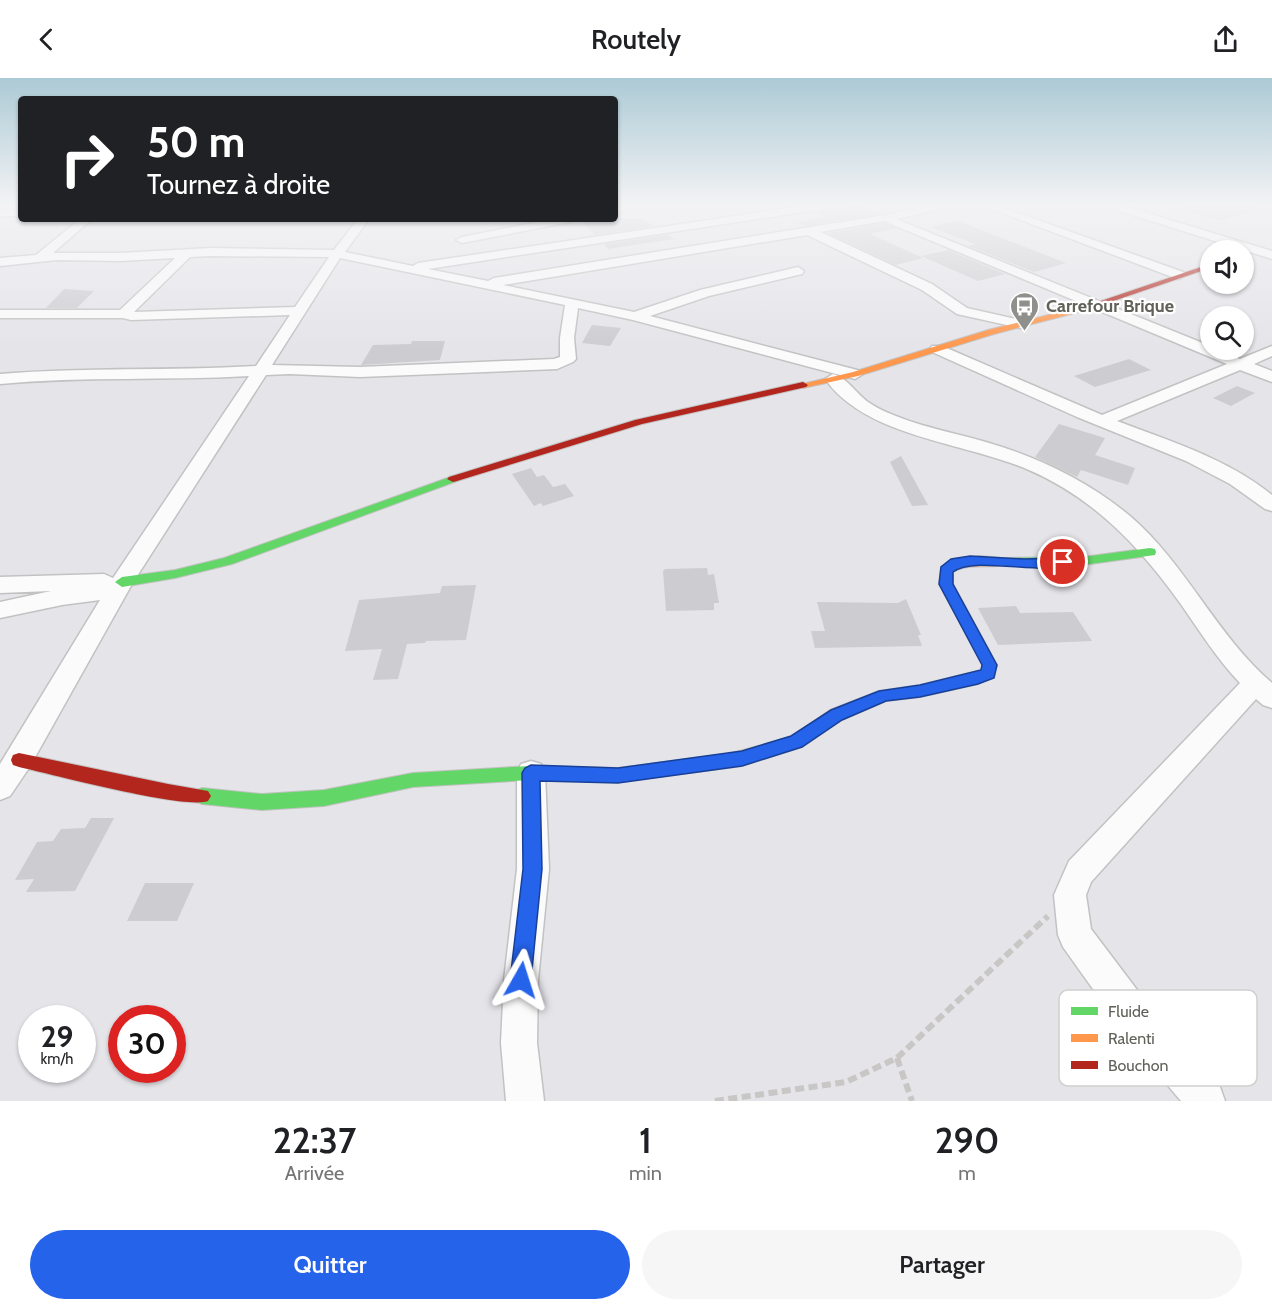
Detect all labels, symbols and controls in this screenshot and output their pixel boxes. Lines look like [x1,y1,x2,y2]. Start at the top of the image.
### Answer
icon: back [30,23,63,56]
text: Routely [591,23,681,56]
icon: share [1209,23,1242,56]
text: 50 m [147,116,245,168]
icon: right [48,120,126,198]
text: Tournez à droite [147,168,330,201]
map controls [1200,240,1254,360]
button: sound [1200,240,1254,294]
bus stop icon: Carrefour Brique [1009,290,1041,332]
place label: Carrefour Brique [1046,295,1174,317]
button: search [1200,306,1254,360]
pin [1037,536,1088,587]
icon: arrive [1046,545,1079,578]
position arrow [489,948,553,1012]
legend [1059,990,1257,1086]
text: Fluide [1108,1002,1149,1021]
speed limit sign: 30 [108,1005,186,1083]
text: 29 [41,1018,73,1055]
text: Ralenti [1108,1029,1155,1048]
text: km/h [41,1050,73,1068]
text: Bouchon [1108,1056,1168,1075]
text: 22:37 [273,1118,356,1162]
text: 1 [639,1118,652,1162]
text: 290 [935,1118,999,1162]
text: Arrivée [285,1161,344,1185]
text: min [629,1161,662,1185]
text: m [958,1161,976,1185]
button: Quitter [30,1230,630,1299]
button: Partager [642,1230,1242,1299]

